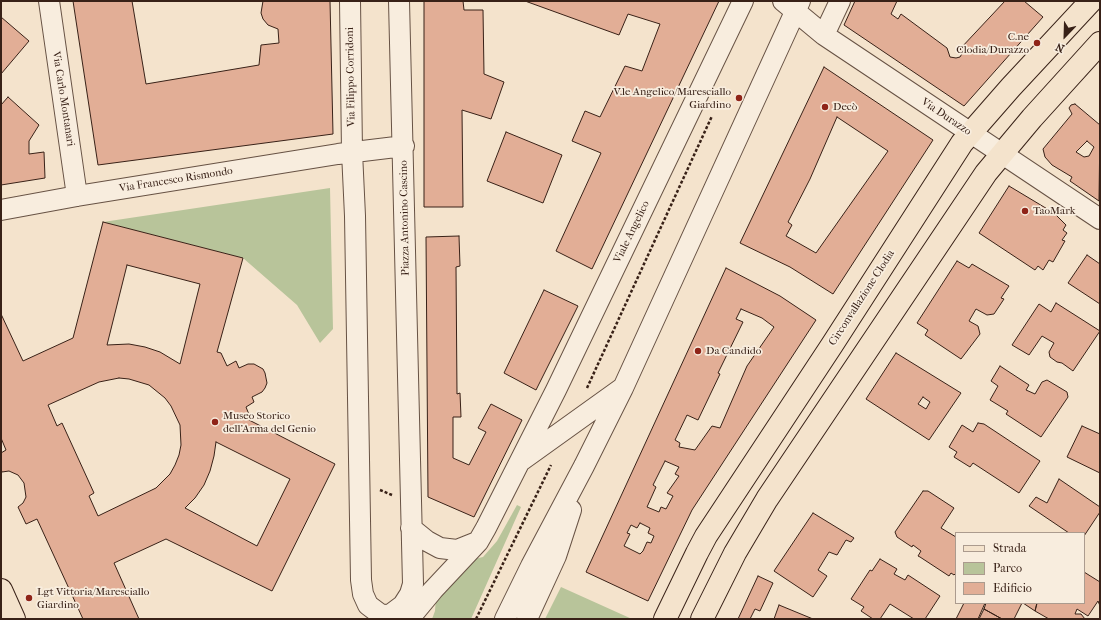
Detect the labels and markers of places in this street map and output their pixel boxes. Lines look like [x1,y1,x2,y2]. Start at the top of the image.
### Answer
place label: C.ne Clodia/Durazzo [956,30,1029,56]
marker: C.ne Clodia/Durazzo [1032,38,1042,48]
place label: V.le Angelico/Maresciallo Giardino [614,85,731,111]
marker: V.le Angelico/Maresciallo Giardino [734,93,744,103]
place label: Decò [833,100,857,114]
marker: Decò [820,102,830,112]
place label: TaoMark [1033,204,1075,218]
marker: TaoMark [1020,206,1030,216]
place label: Da Candido [706,344,761,358]
marker: Da Candido [693,346,703,356]
place label: Museo Storico dell'Arma del Genio [223,409,316,435]
marker: Museo Storico dell'Arma del Genio [210,417,220,427]
place label: Lgt Vittoria/Maresciallo Giardino [37,585,149,611]
marker: Lgt Vittoria/Maresciallo Giardino [24,593,34,603]

